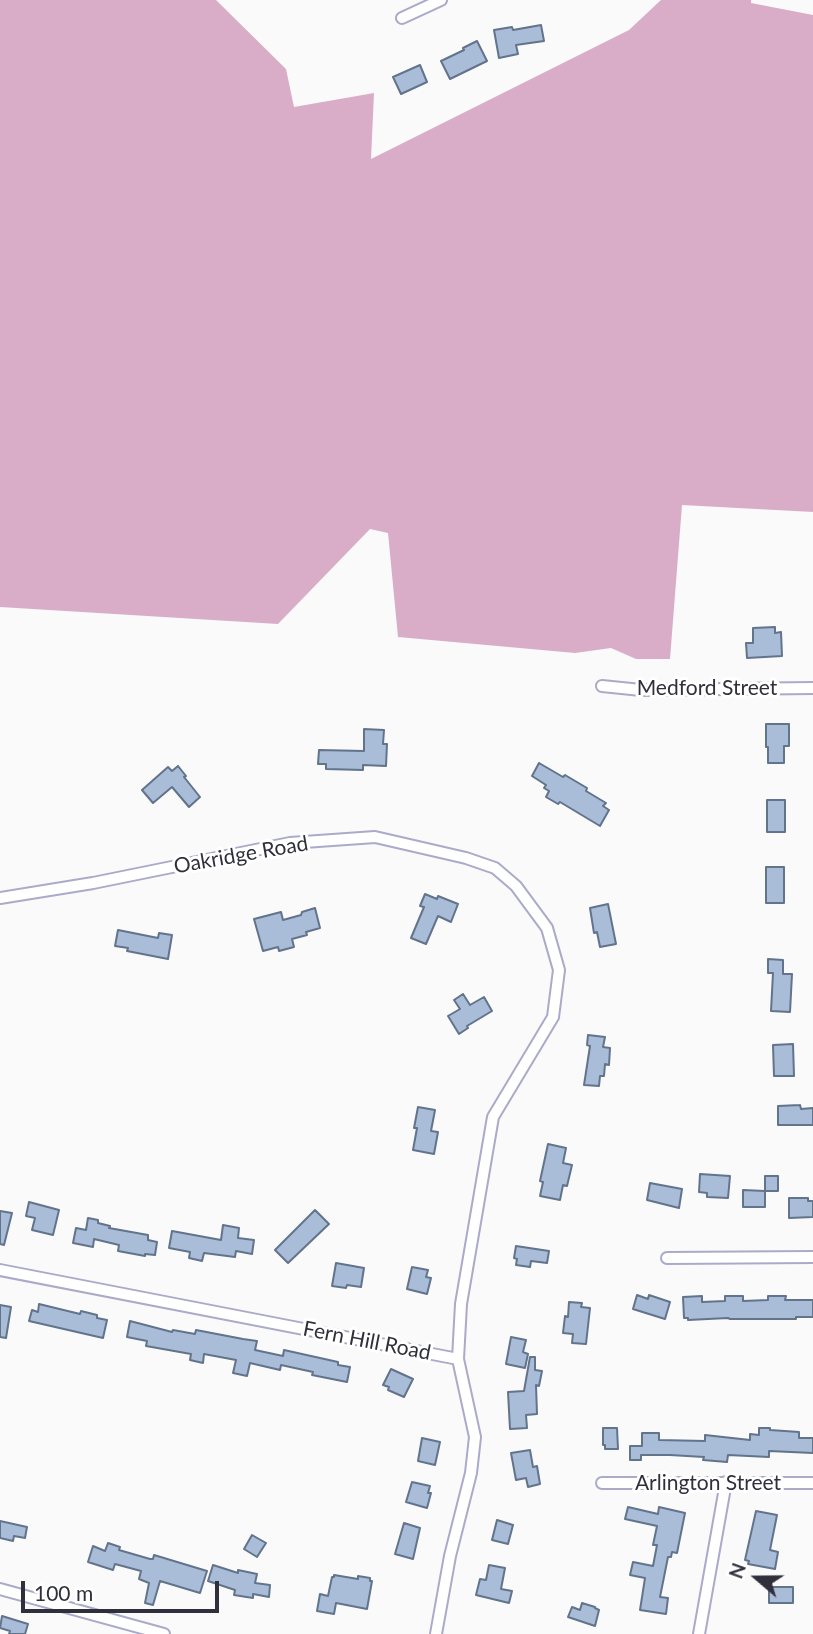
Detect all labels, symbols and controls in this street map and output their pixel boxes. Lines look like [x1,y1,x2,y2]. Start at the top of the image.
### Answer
street label: Medford Street [637,675,777,701]
street label: Oakridge Road [172,831,310,879]
street label: Fern Hill Road [301,1316,433,1366]
street label: Arlington Street [635,1470,781,1496]
north arrow [722,1543,792,1613]
text: N [723,1560,750,1581]
scale bar [24,1568,222,1612]
text: 100 m [34,1580,93,1605]

